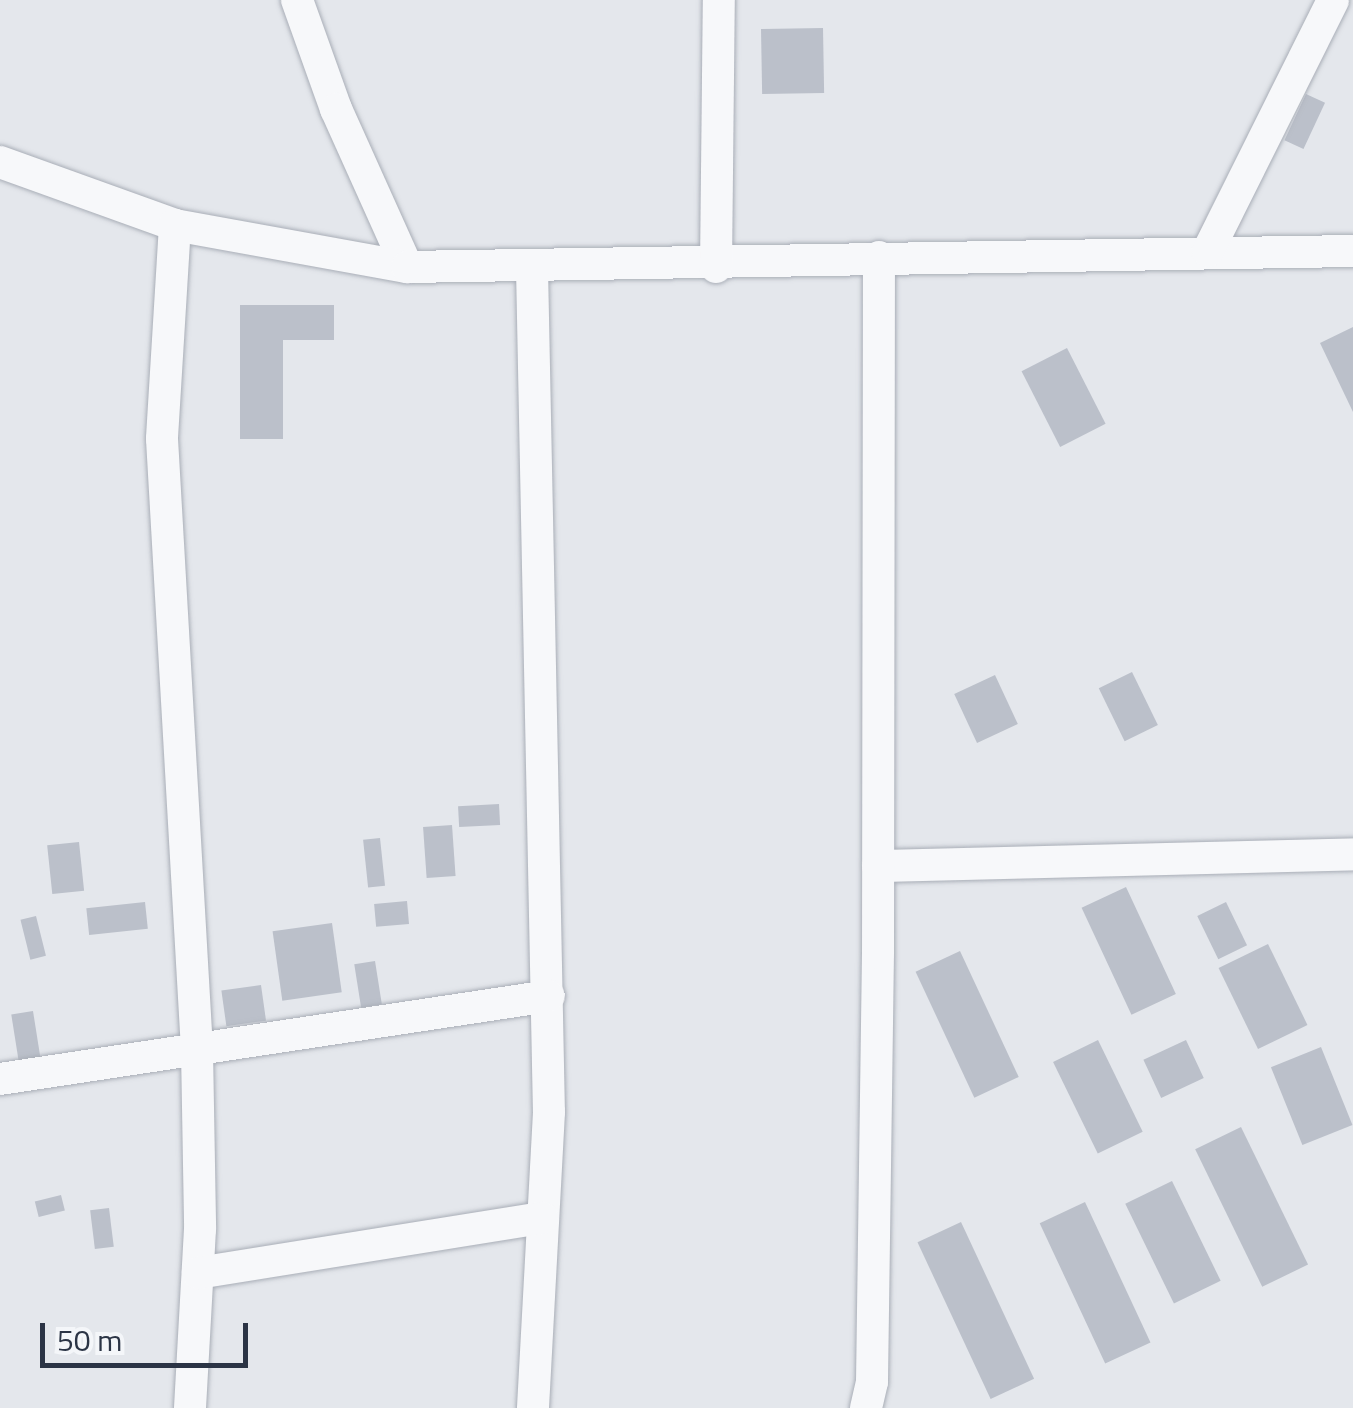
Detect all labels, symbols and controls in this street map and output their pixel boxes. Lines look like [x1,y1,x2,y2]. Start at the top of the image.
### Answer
scale bar [45,1303,252,1365]
text: 50 m [57,1317,122,1363]

